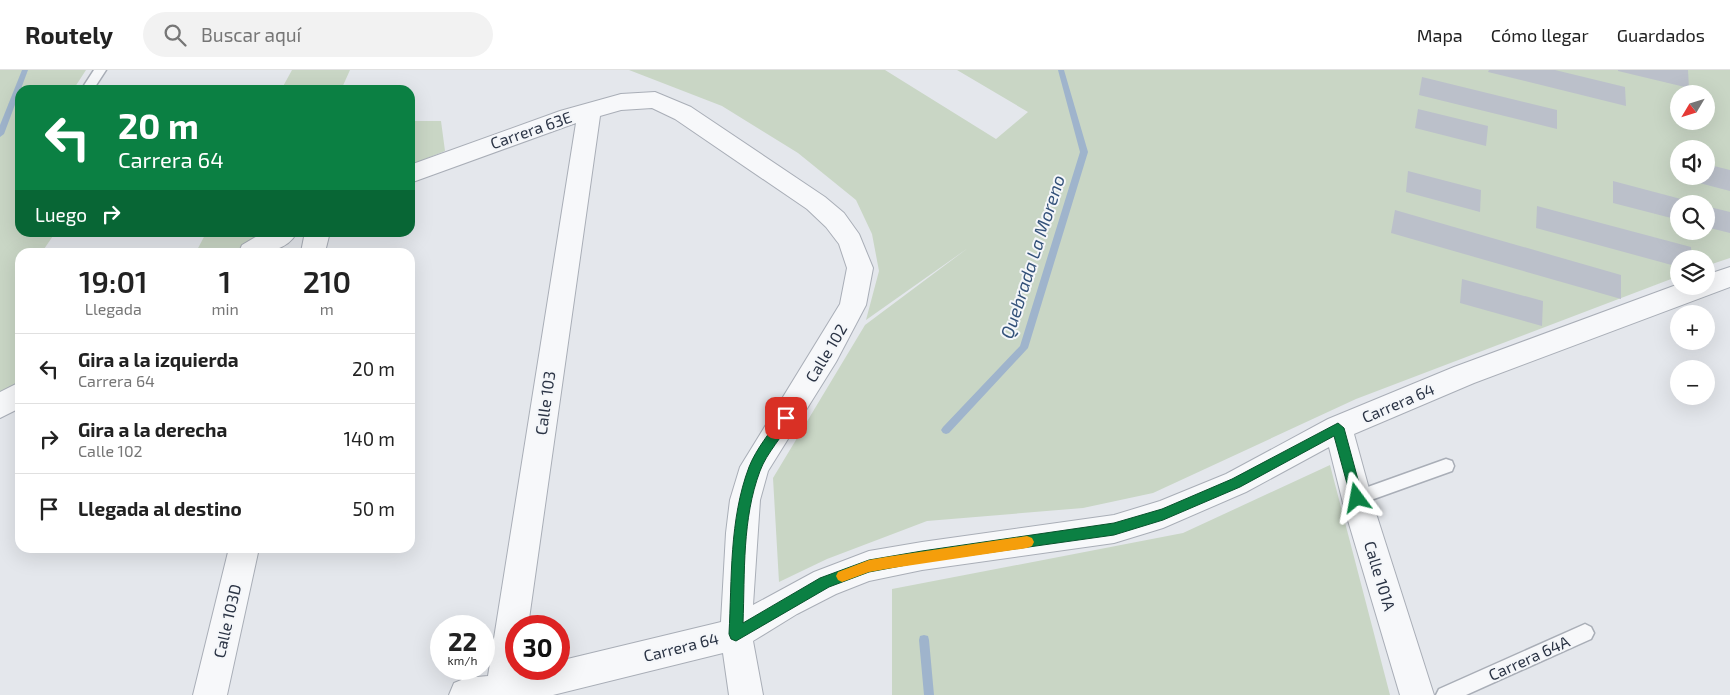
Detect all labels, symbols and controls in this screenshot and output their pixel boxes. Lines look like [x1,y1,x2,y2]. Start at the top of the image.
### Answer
search box [143,12,493,57]
text: Routely [25,20,113,49]
icon: search [161,21,189,49]
text: Buscar aquí [201,23,301,46]
text: Mapa [1417,24,1463,46]
text: Cómo llegar [1491,24,1589,46]
text: Guardados [1617,24,1705,46]
north arrow [1670,85,1715,130]
map controls [1670,85,1715,405]
text: 20 m [118,104,199,146]
icon: left [35,105,100,170]
street label: Carrera 63E [488,107,574,152]
button: sound [1670,140,1715,185]
text: Carrera 64 [118,146,224,172]
water label: Quebrada La Moreno [995,172,1069,341]
button: search [1670,195,1715,240]
icon: right [97,200,125,228]
text: Luego [35,203,87,226]
button: layers [1670,250,1715,295]
text: 19:01 [79,263,148,299]
text: 1 [219,263,231,299]
text: 210 [303,263,351,299]
text: Llegada [85,299,142,318]
text: min [211,299,239,318]
text: m [320,299,334,318]
button: + [1670,305,1715,350]
street label: Calle 102 [801,320,850,385]
text: Gira a la izquierda [78,348,239,371]
icon: left [35,355,63,383]
text: 20 m [352,357,395,380]
button: − [1670,360,1715,405]
street label: Calle 103 [531,370,558,436]
text: Carrera 64 [78,371,155,390]
street label: Carrera 64 [1359,379,1437,426]
pin [765,397,807,439]
icon: arrive [772,404,800,432]
text: Gira a la derecha [78,418,227,441]
icon: right [35,425,63,453]
text: 140 m [343,427,395,450]
text: Calle 102 [78,441,143,460]
position arrow [1330,471,1382,523]
icon: arrive [35,495,63,523]
text: Llegada al destino [78,497,242,520]
text: 50 m [352,497,395,520]
street label: Calle 101A [1361,539,1400,613]
street label: Calle 103D [209,582,244,660]
speed limit sign: 30 [505,615,570,680]
text: 22 [448,626,477,656]
street label: Carrera 64 [641,628,721,665]
street label: Carrera 64A [1485,631,1572,684]
text: km/h [448,653,477,667]

